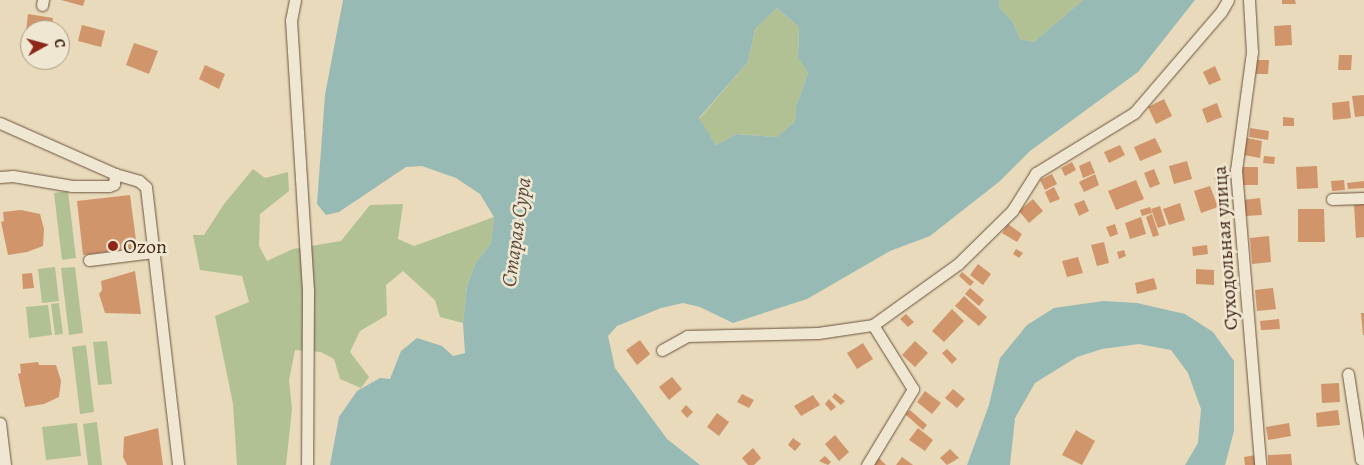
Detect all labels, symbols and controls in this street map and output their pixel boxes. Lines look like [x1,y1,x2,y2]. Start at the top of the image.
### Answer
north arrow [20,20,70,70]
text: С [49,38,69,49]
street label: Суходольная улица [1207,165,1243,331]
water label: Старая Сура [496,176,536,288]
place label: Ozon [123,234,167,258]
marker: Ozon [107,240,119,252]

